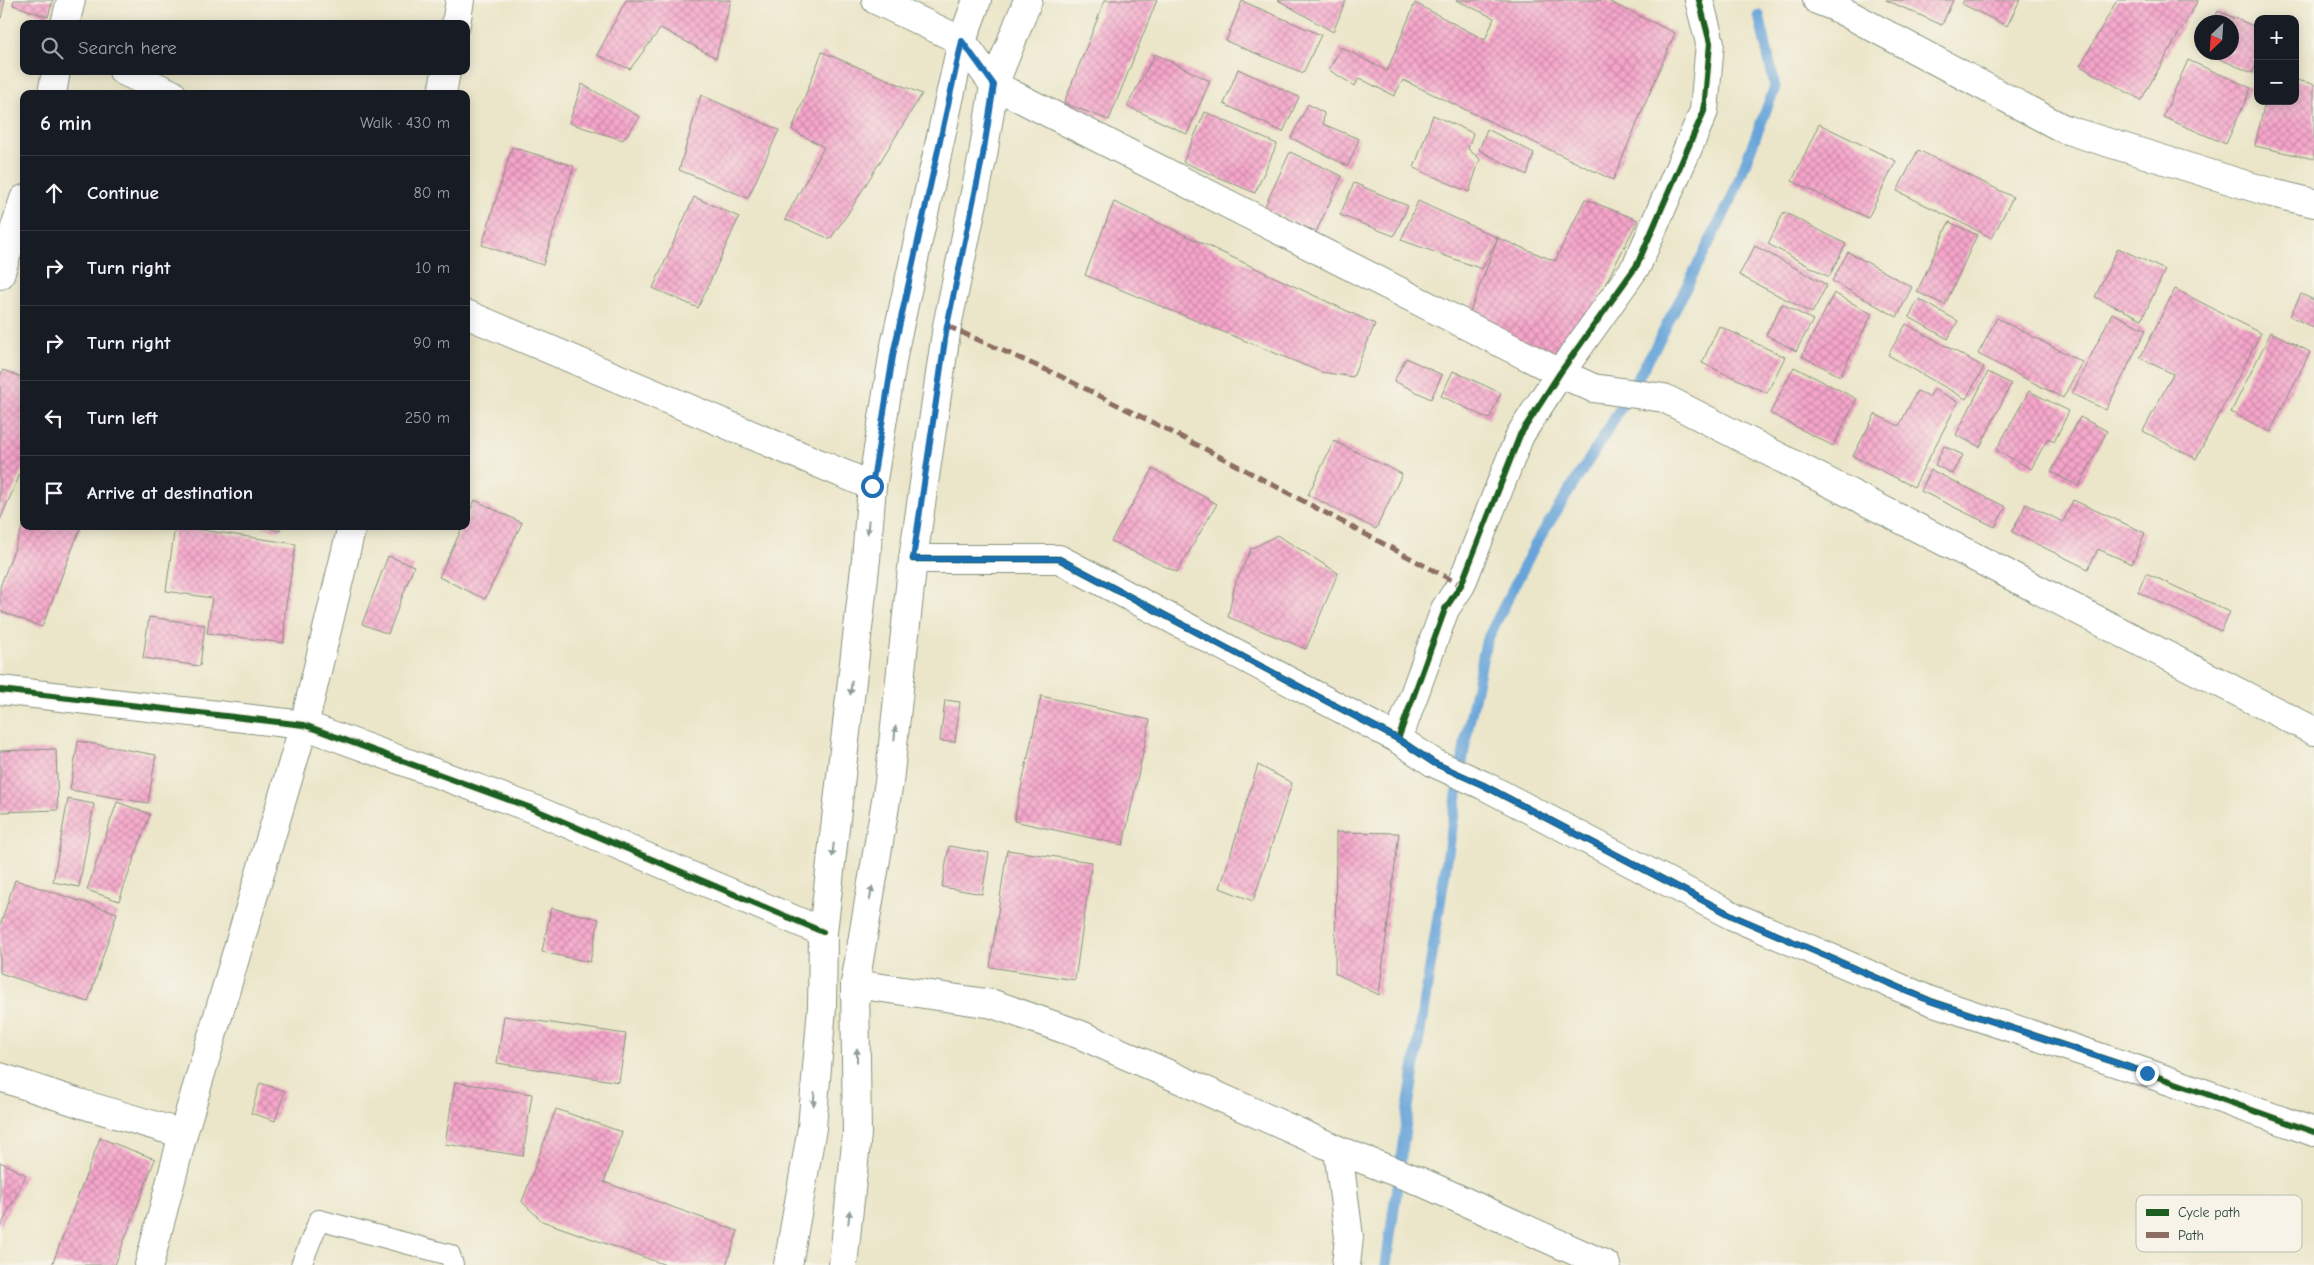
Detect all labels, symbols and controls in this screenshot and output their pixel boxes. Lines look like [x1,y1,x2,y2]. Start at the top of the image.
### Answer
north arrow [2194,15,2239,60]
map controls [2254,15,2299,105]
button: + [2254,15,2299,60]
search box [20,20,470,75]
icon: search [38,34,66,62]
text: Search here [78,37,177,59]
button: − [2254,60,2299,105]
text: 6 min [40,111,92,135]
text: Walk · 430 m [360,114,450,132]
icon: ahead [40,179,68,207]
text: Continue [87,182,159,204]
text: 80 m [413,184,450,202]
icon: right [40,254,68,282]
text: Turn right [87,257,171,279]
text: 10 m [415,259,450,277]
icon: right [40,329,68,357]
text: Turn right [87,332,171,354]
text: 90 m [413,334,450,352]
icon: left [40,404,68,432]
text: Turn left [87,407,158,429]
text: 250 m [405,409,450,427]
route start [861,475,884,498]
icon: arrive [40,479,68,507]
text: Arrive at destination [87,482,253,504]
one-way arrow [864,519,872,535]
one-way arrow [847,681,855,697]
one-way arrow [891,725,899,741]
one-way arrow [829,842,837,858]
one-way arrow [867,885,875,901]
one-way arrow [853,1046,861,1062]
route end [2136,1062,2159,1085]
one-way arrow [810,1091,818,1107]
legend [2136,1195,2302,1252]
text: Cycle path [2178,1204,2240,1221]
one-way arrow [845,1208,853,1224]
text: Path [2178,1227,2204,1244]

